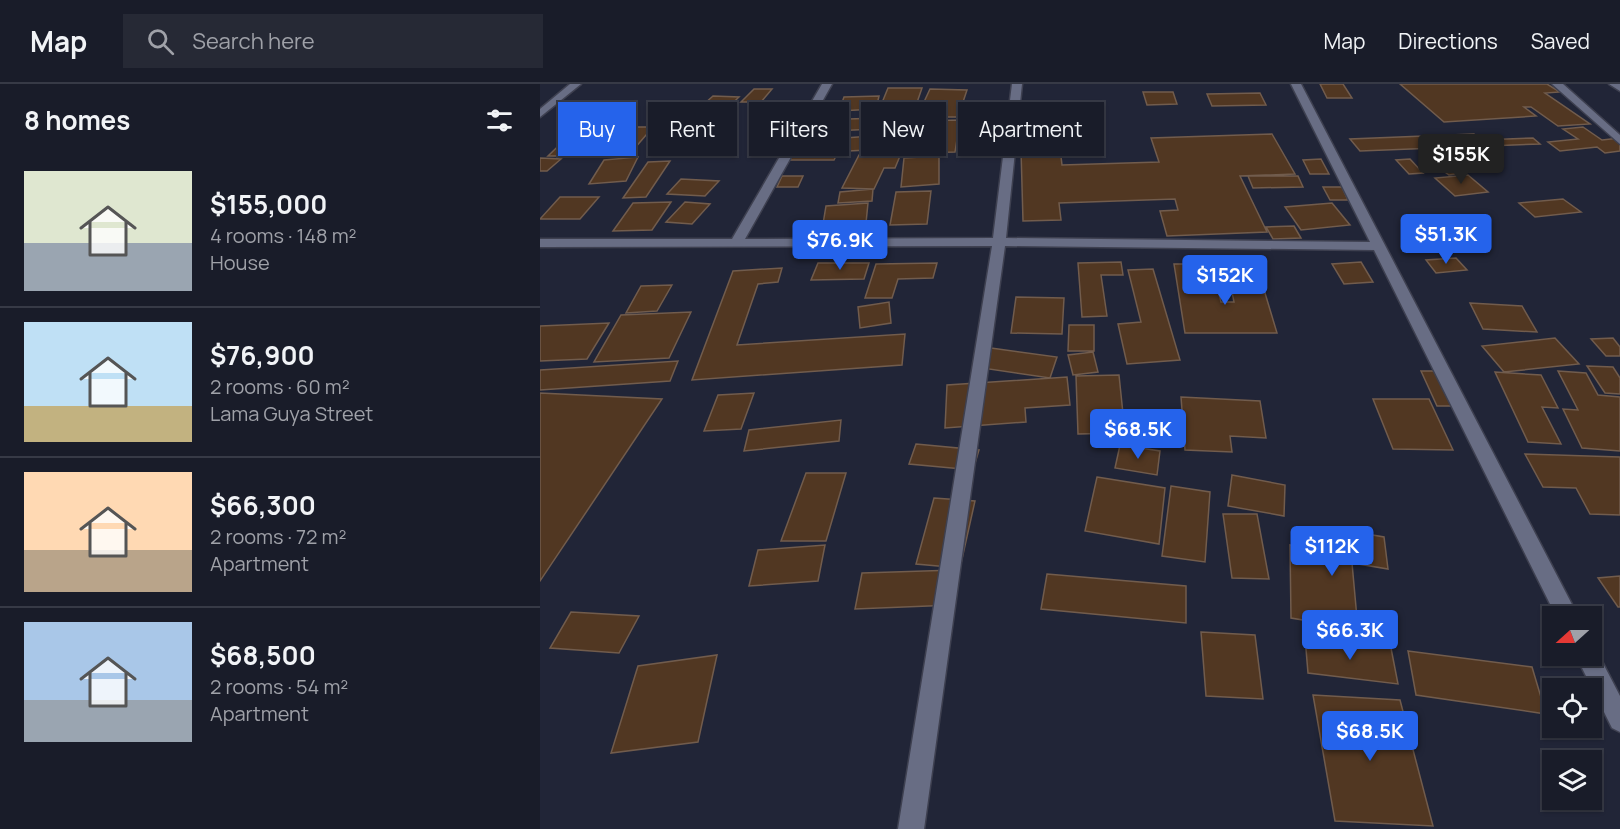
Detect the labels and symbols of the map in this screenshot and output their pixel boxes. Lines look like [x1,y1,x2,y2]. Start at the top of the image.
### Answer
pin: $155K [1419,134,1503,185]
pin: $51.3K [1397,214,1495,265]
pin: $76.9K [791,220,889,271]
pin: $152K [1183,255,1267,306]
pin: $68.5K [1089,409,1187,460]
pin: $112K [1290,526,1374,577]
north arrow [1542,606,1602,666]
pin: $66.3K [1301,610,1399,661]
pin: $68.5K [1321,711,1419,762]

